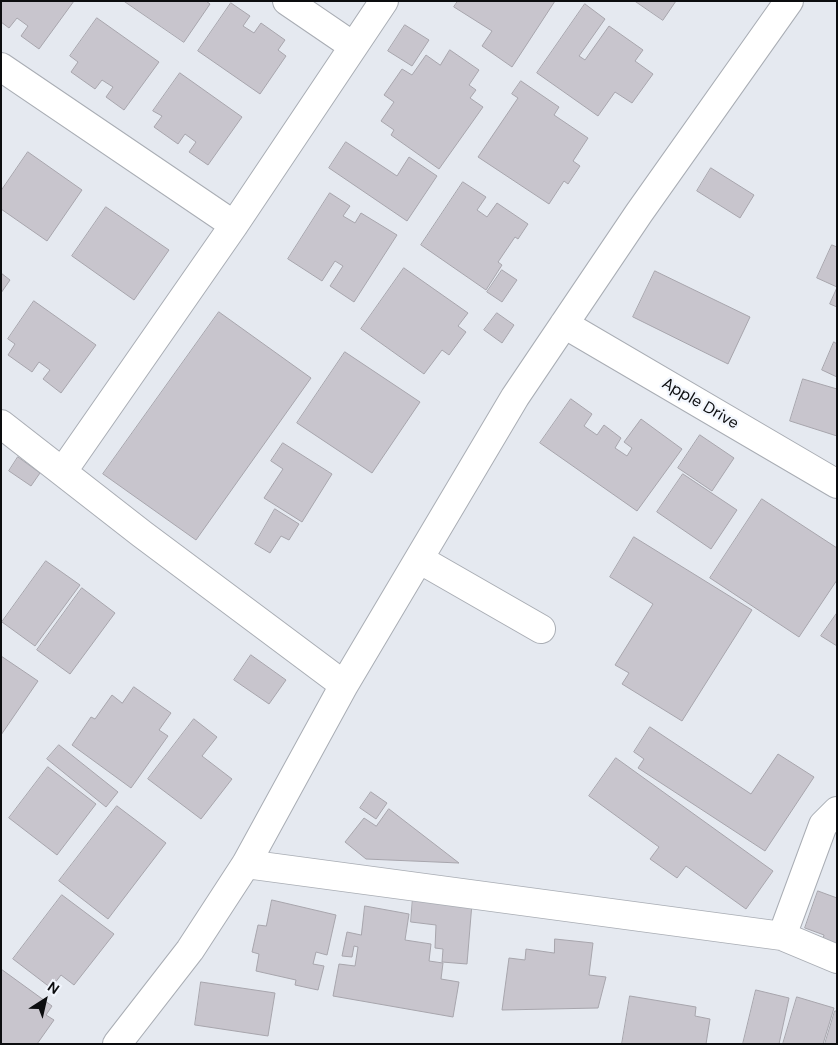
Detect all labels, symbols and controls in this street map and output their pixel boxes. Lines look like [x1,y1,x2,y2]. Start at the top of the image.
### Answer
street label: Apple Drive [658,374,742,434]
north arrow [20,975,70,1025]
text: N [44,977,63,998]

